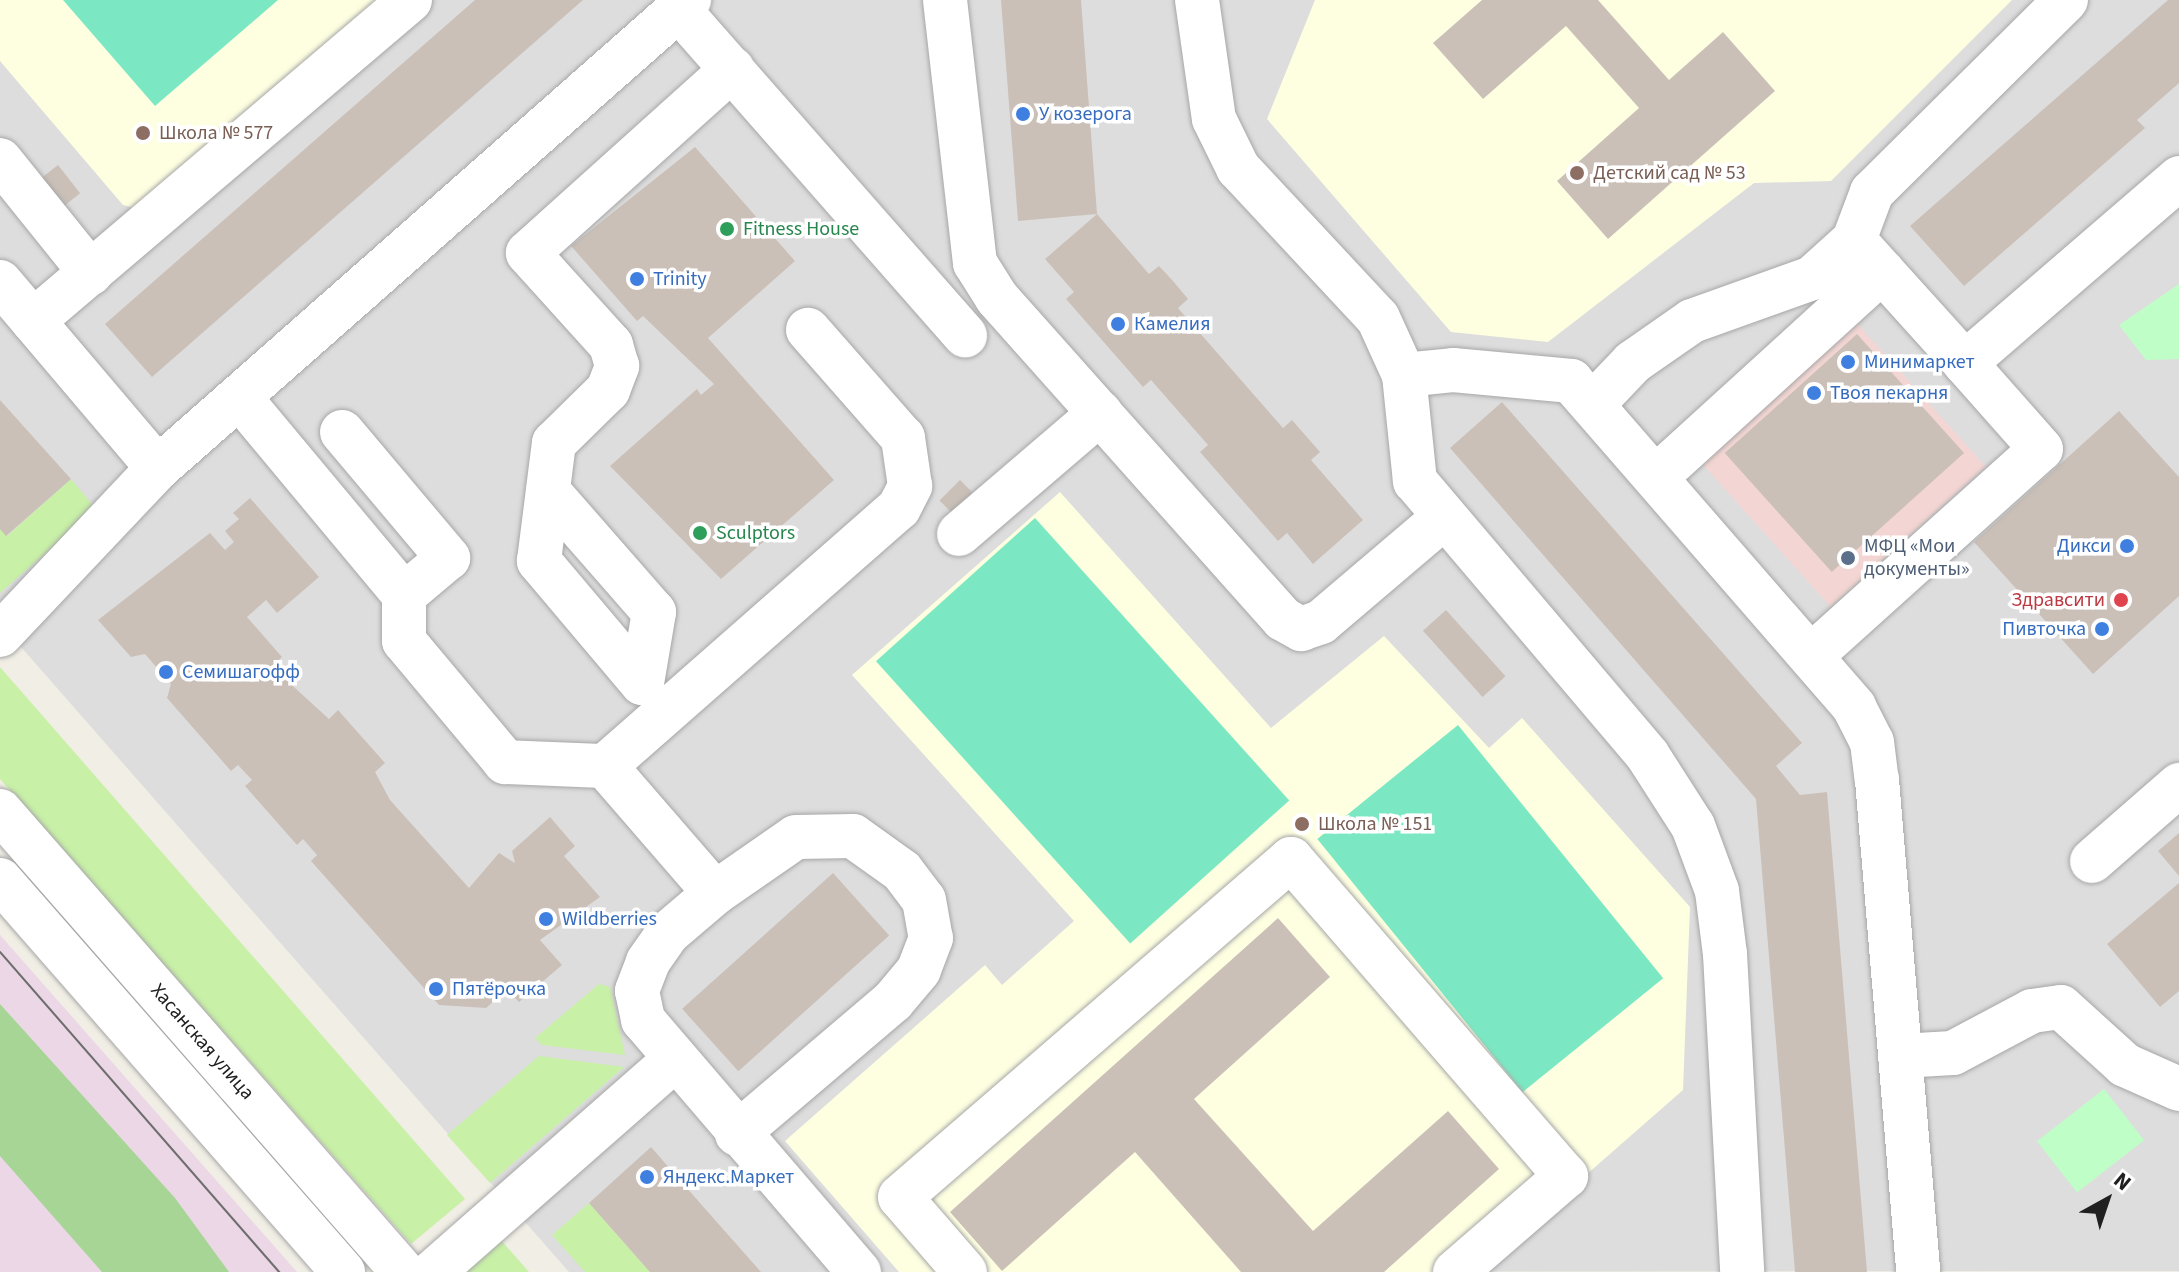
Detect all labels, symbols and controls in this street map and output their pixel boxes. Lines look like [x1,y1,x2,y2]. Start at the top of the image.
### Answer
place label: У козерога [1039,102,1132,126]
marker: У козерога [1014,105,1032,123]
place label: Школа № 577 [159,121,273,145]
marker: Школа № 577 [134,124,152,142]
place label: Детский сад № 53 [1593,161,1746,185]
marker: Детский сад № 53 [1568,164,1586,182]
place label: Fitness House [743,217,859,241]
marker: Fitness House [718,220,736,238]
place label: Trinity [653,267,707,291]
marker: Trinity [628,270,646,288]
place label: Камелия [1134,312,1210,336]
marker: Камелия [1109,315,1127,333]
place label: Минимаркет [1864,350,1975,374]
marker: Минимаркет [1839,353,1857,371]
place label: Твоя пекарня [1830,381,1948,405]
marker: Твоя пекарня [1805,384,1823,402]
place label: Sculptors [716,521,795,545]
marker: Sculptors [691,524,709,542]
place label: МФЦ «Мои документы» [1864,534,1970,581]
place label: Дикси [2057,534,2111,558]
marker: Дикси [2118,537,2136,555]
marker: МФЦ «Мои документы» [1839,549,1857,567]
place label: Здравсити [2011,588,2105,612]
marker: Здравсити [2112,591,2130,609]
place label: Пивточка [2002,617,2086,641]
marker: Пивточка [2093,620,2111,638]
place label: Семишагофф [182,660,300,684]
marker: Семишагофф [157,663,175,681]
place label: Школа № 151 [1318,812,1432,836]
marker: Школа № 151 [1293,815,1311,833]
place label: Wildberries [562,907,657,931]
marker: Wildberries [537,910,555,928]
place label: Пятёрочка [452,977,546,1001]
street label: Хасанская улица [145,979,259,1105]
marker: Пятёрочка [427,980,445,998]
north arrow [2067,1160,2147,1240]
place label: Яндекс.Маркет [663,1165,794,1189]
text: N [2107,1165,2138,1199]
marker: Яндекс.Маркет [638,1168,656,1186]

